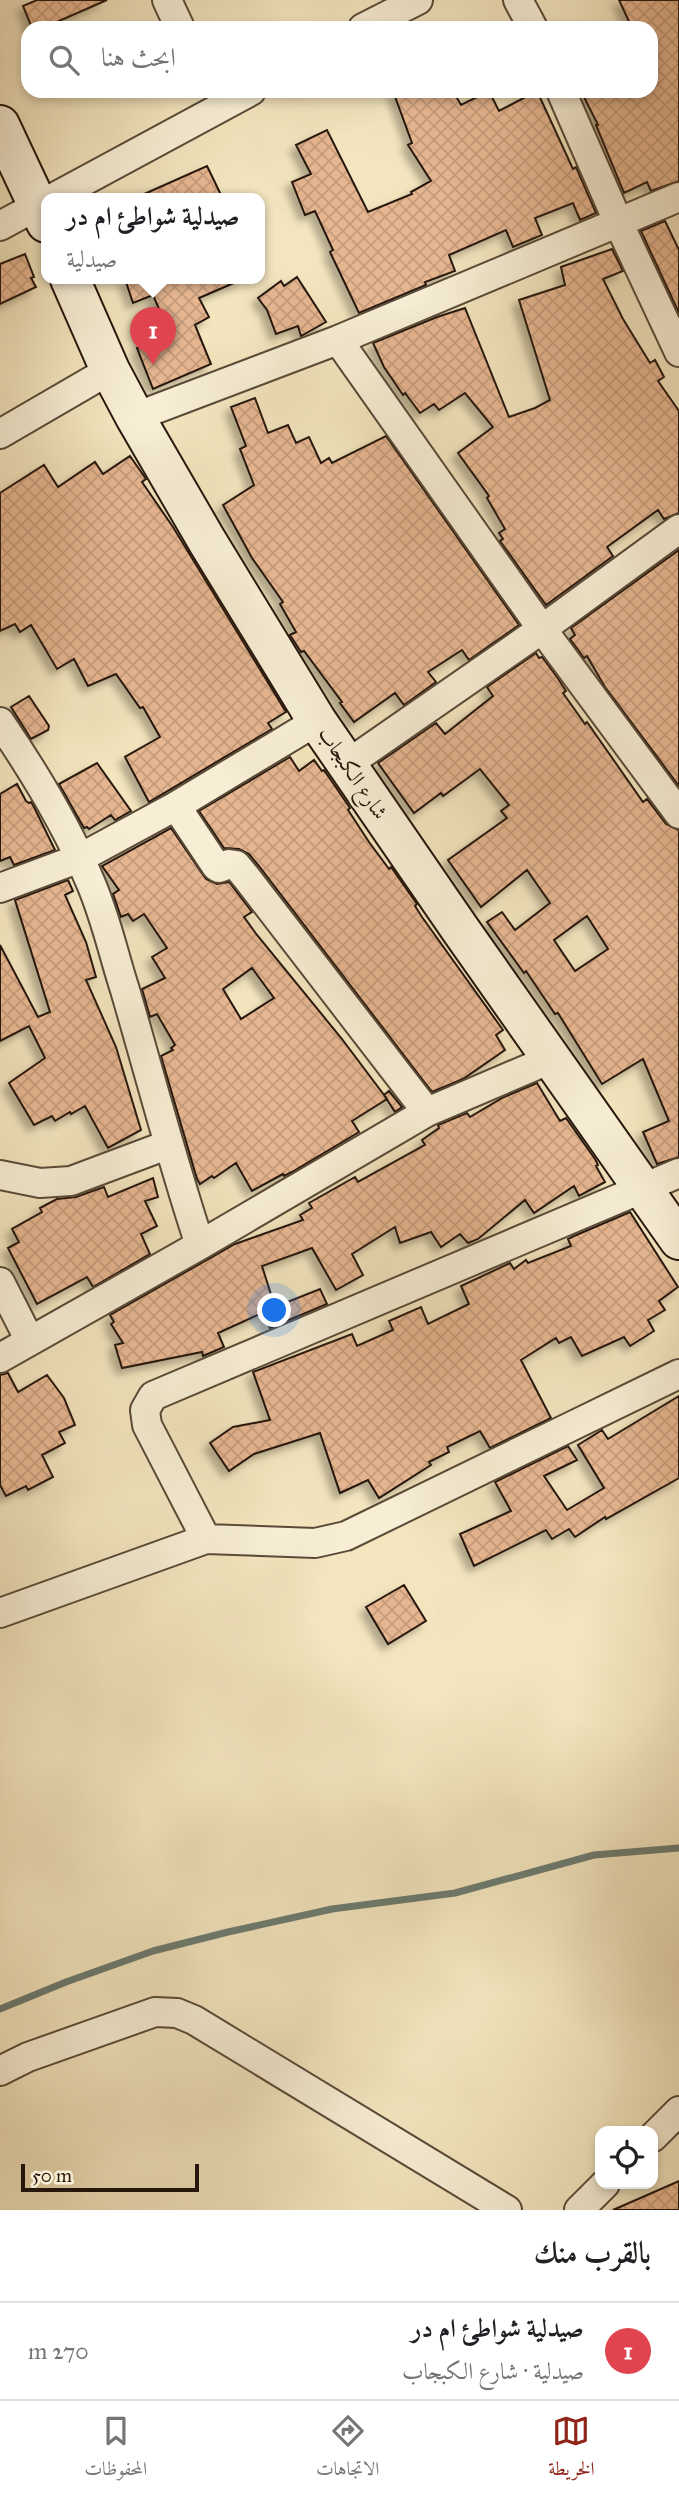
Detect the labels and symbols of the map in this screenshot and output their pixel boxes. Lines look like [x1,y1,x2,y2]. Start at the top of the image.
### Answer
pin: 1 [130,307,176,365]
street label: شارع الكبجاب [308,722,393,827]
your location [257,1293,291,1327]
scale bar [21,2161,200,2193]

